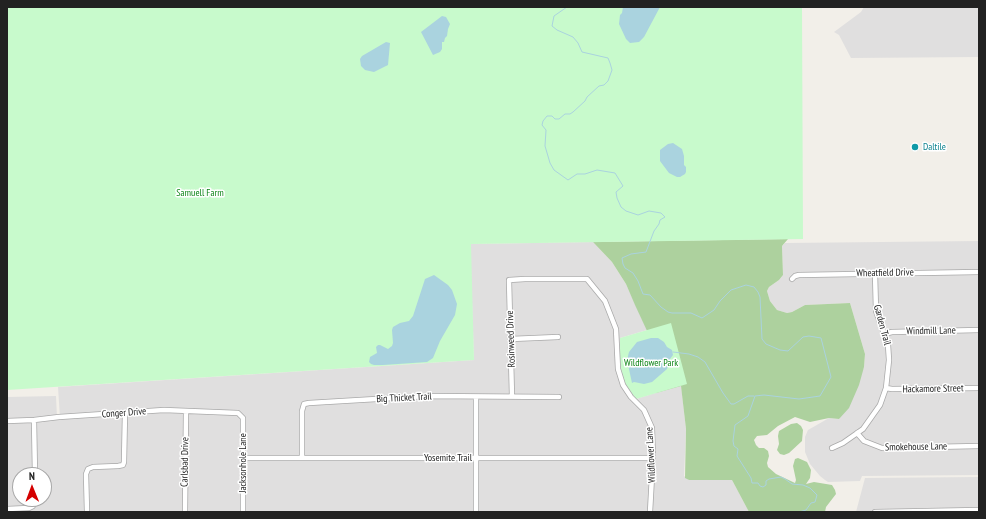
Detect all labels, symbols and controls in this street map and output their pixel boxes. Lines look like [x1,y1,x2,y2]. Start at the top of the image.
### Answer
place label: Daltile [923,141,946,153]
marker: Daltile [910,142,920,152]
park label: Samuell Farm [176,187,224,199]
street label: Wheatfield Drive [856,266,914,280]
street label: Garden Trail [871,303,893,347]
street label: Rosinweed Drive [504,310,518,368]
street label: Windmill Lane [906,325,956,337]
park label: Wildflower Park [624,357,678,369]
street label: Hackamore Street [902,382,964,396]
street label: Big Thicket Trail [376,391,432,405]
street label: Conger Drive [101,405,147,421]
street label: Wildflower Lane [644,427,658,483]
street label: Jacksonhole Lane [237,433,249,493]
street label: Carlsbad Drive [179,437,191,487]
street label: Smokehouse Lane [885,440,947,454]
street label: Yosemite Trail [424,452,472,464]
north arrow [12,467,52,507]
text: N [29,469,35,483]

